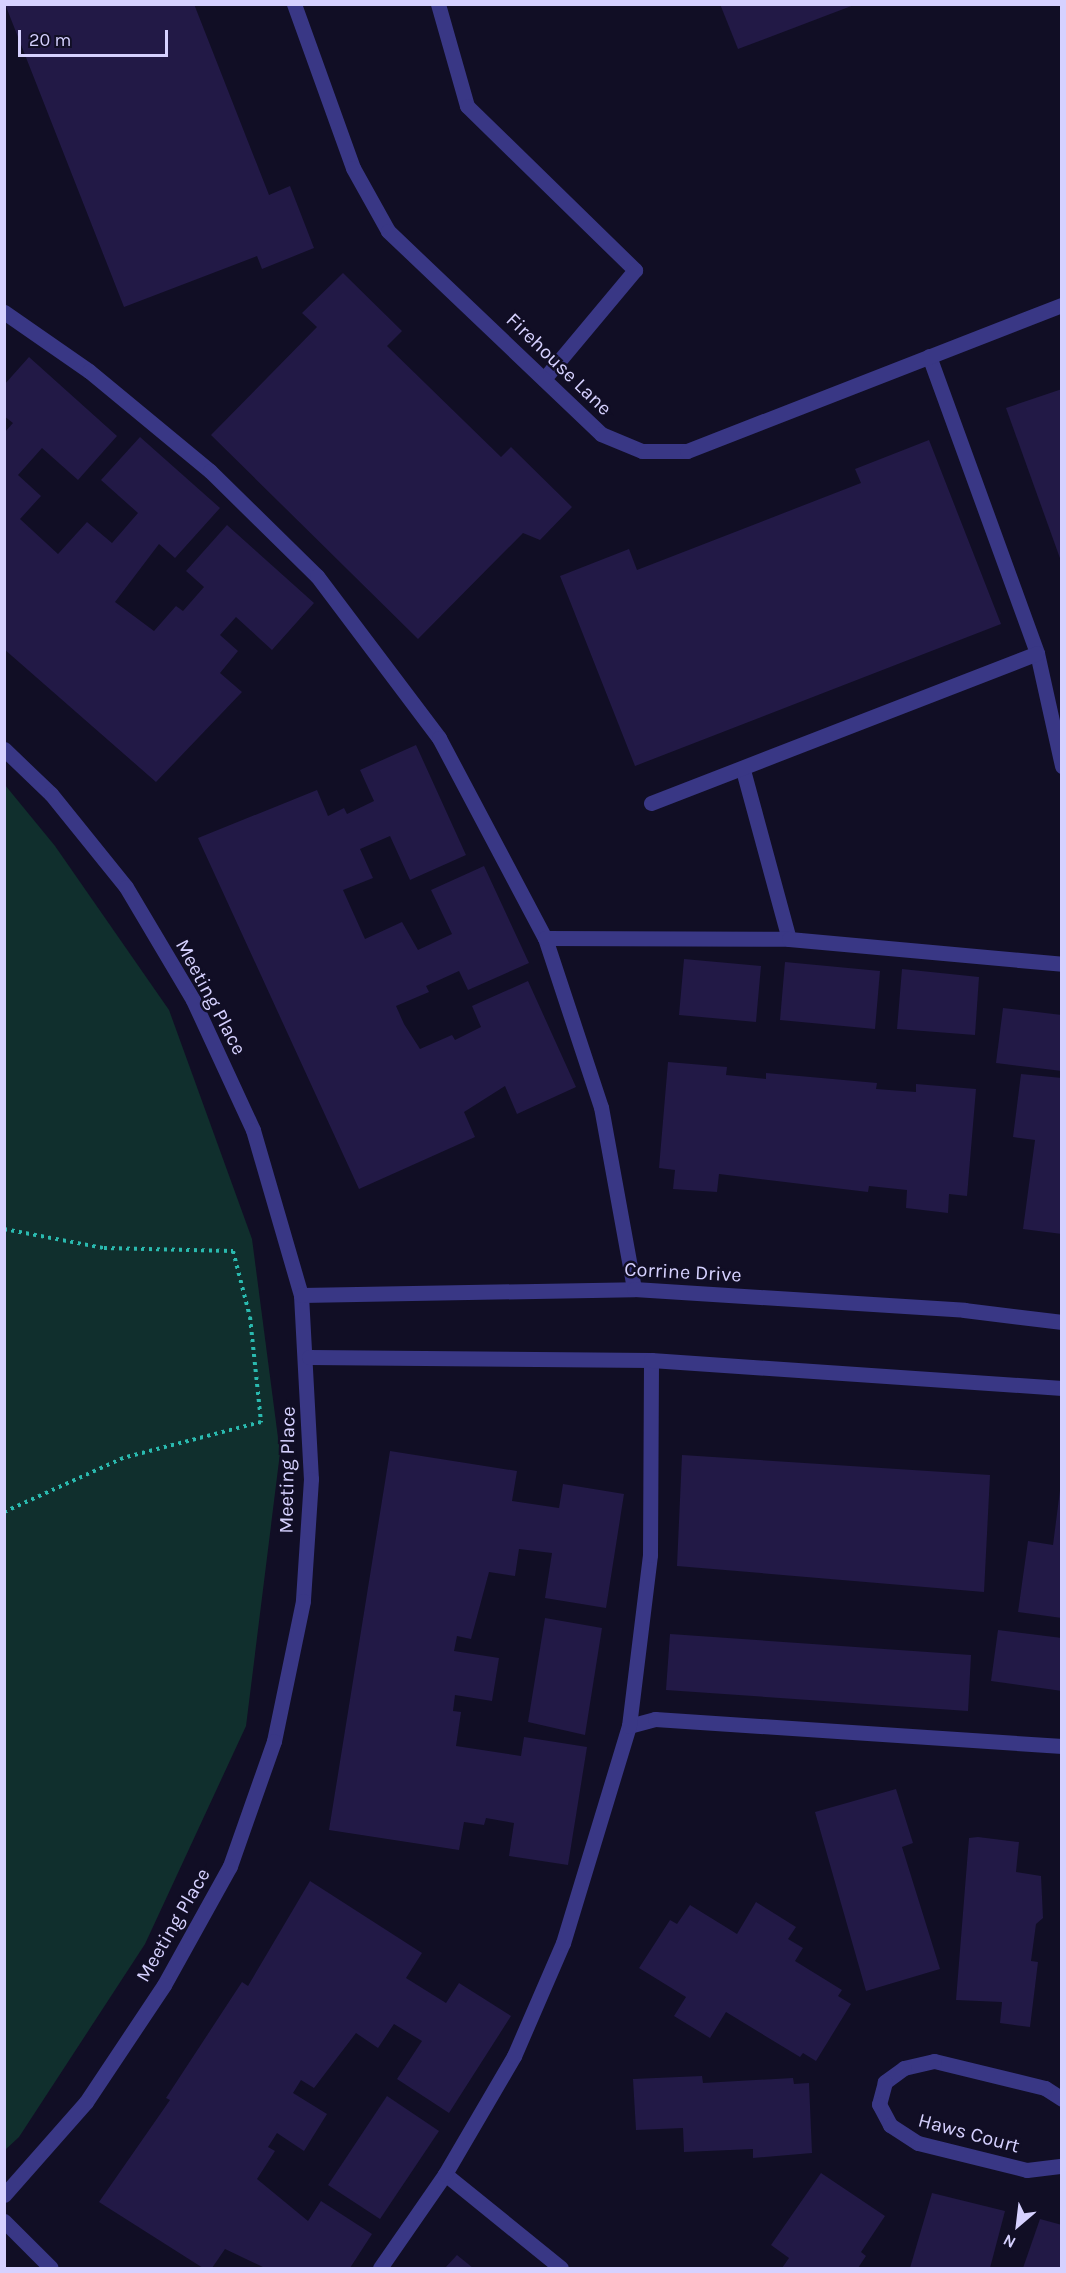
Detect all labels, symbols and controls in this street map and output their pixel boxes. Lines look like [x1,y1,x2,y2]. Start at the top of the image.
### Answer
scale bar [21,18,171,56]
text: 20 m [29,29,71,51]
street label: Firehouse Lane [501,308,617,420]
street label: Meeting Place [171,935,251,1059]
street label: Corrine Drive [624,1257,742,1287]
street label: Meeting Place [274,1406,300,1534]
street label: Meeting Place [131,1864,215,1986]
street label: Haws Court [916,2108,1022,2158]
north arrow [988,2195,1048,2255]
text: N [1000,2230,1019,2252]

